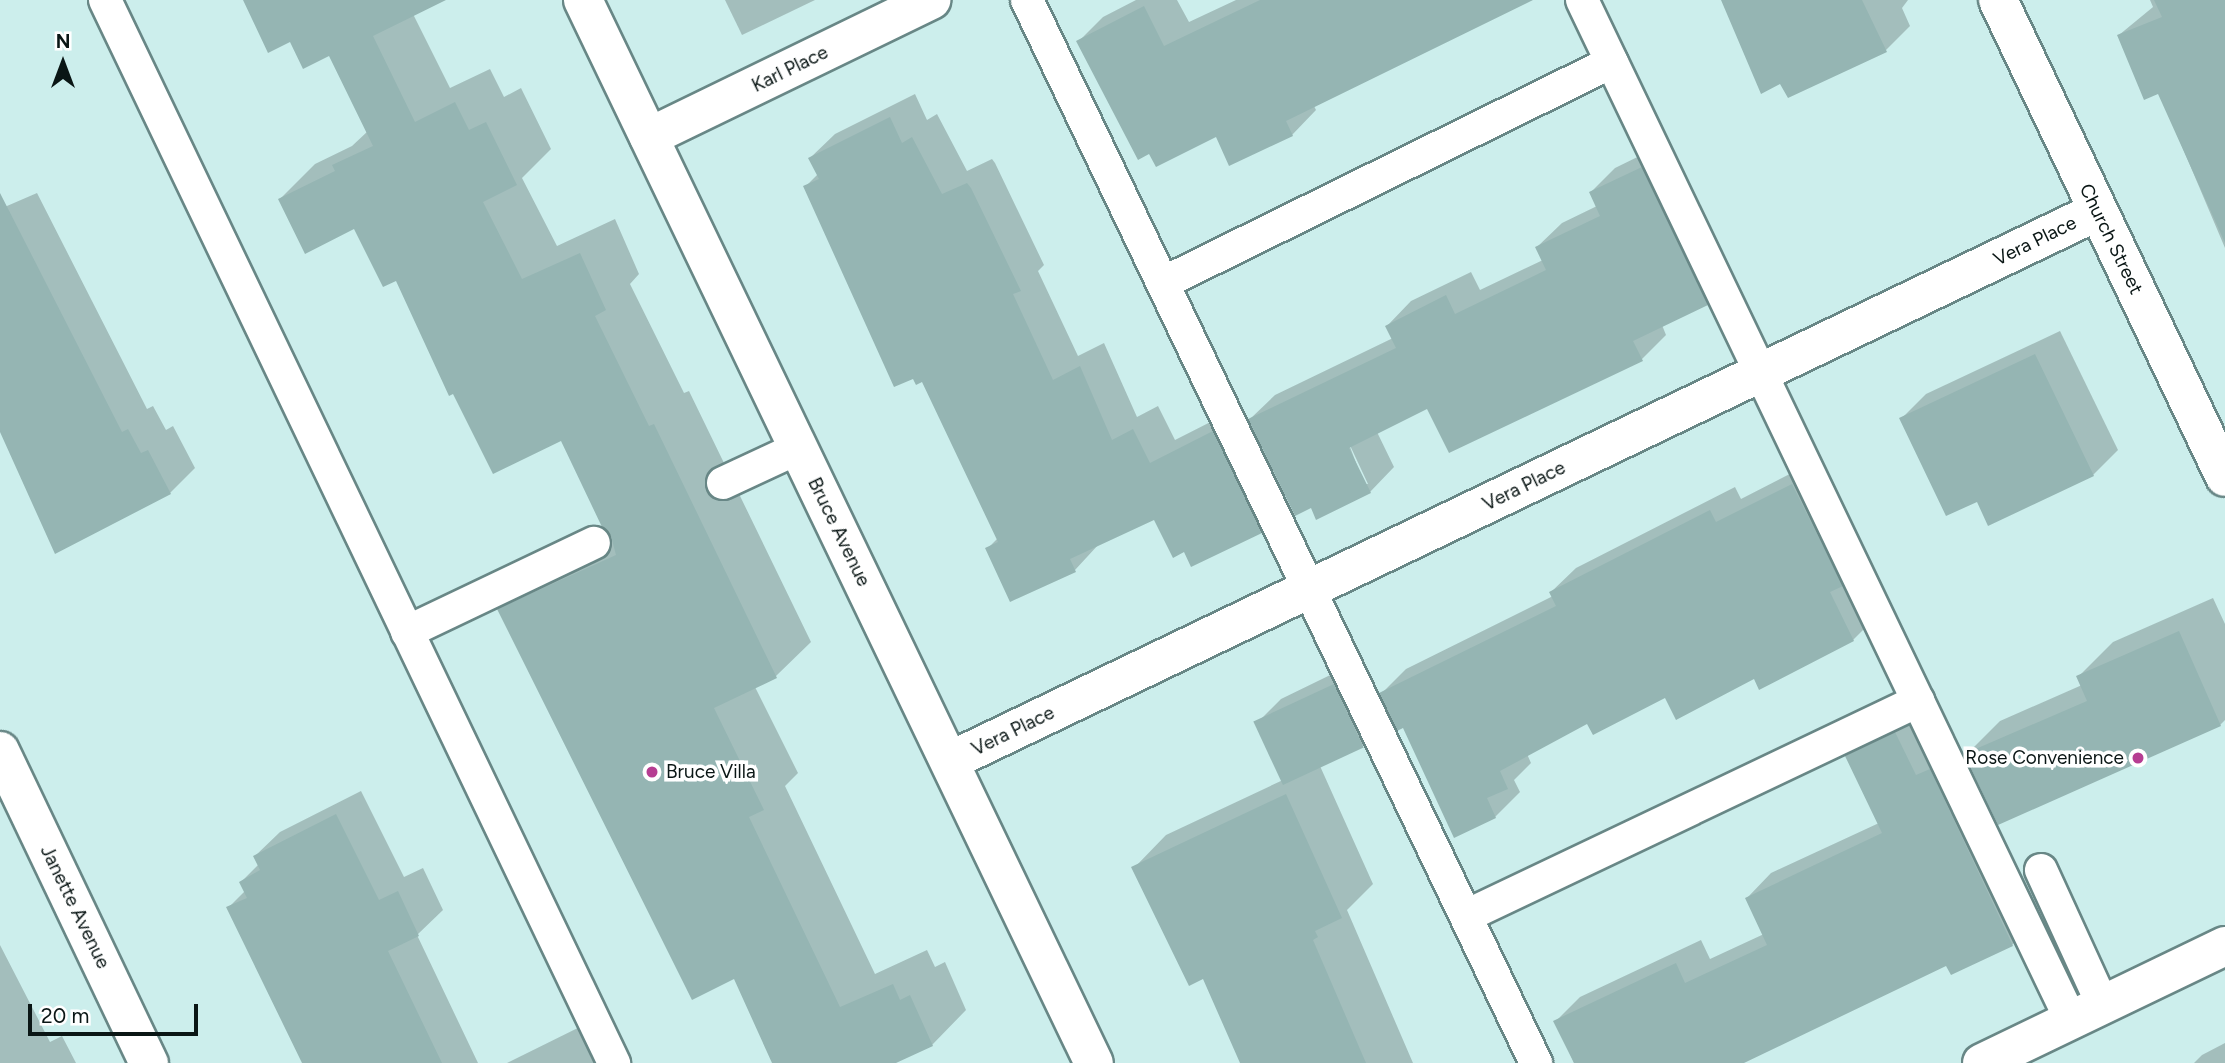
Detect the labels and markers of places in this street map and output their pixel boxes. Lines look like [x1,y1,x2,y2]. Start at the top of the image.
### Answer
place label: Rose Convenience [1965,747,2124,769]
marker: Rose Convenience [2130,750,2146,766]
place label: Bruce Villa [666,761,756,783]
marker: Bruce Villa [644,764,660,780]

